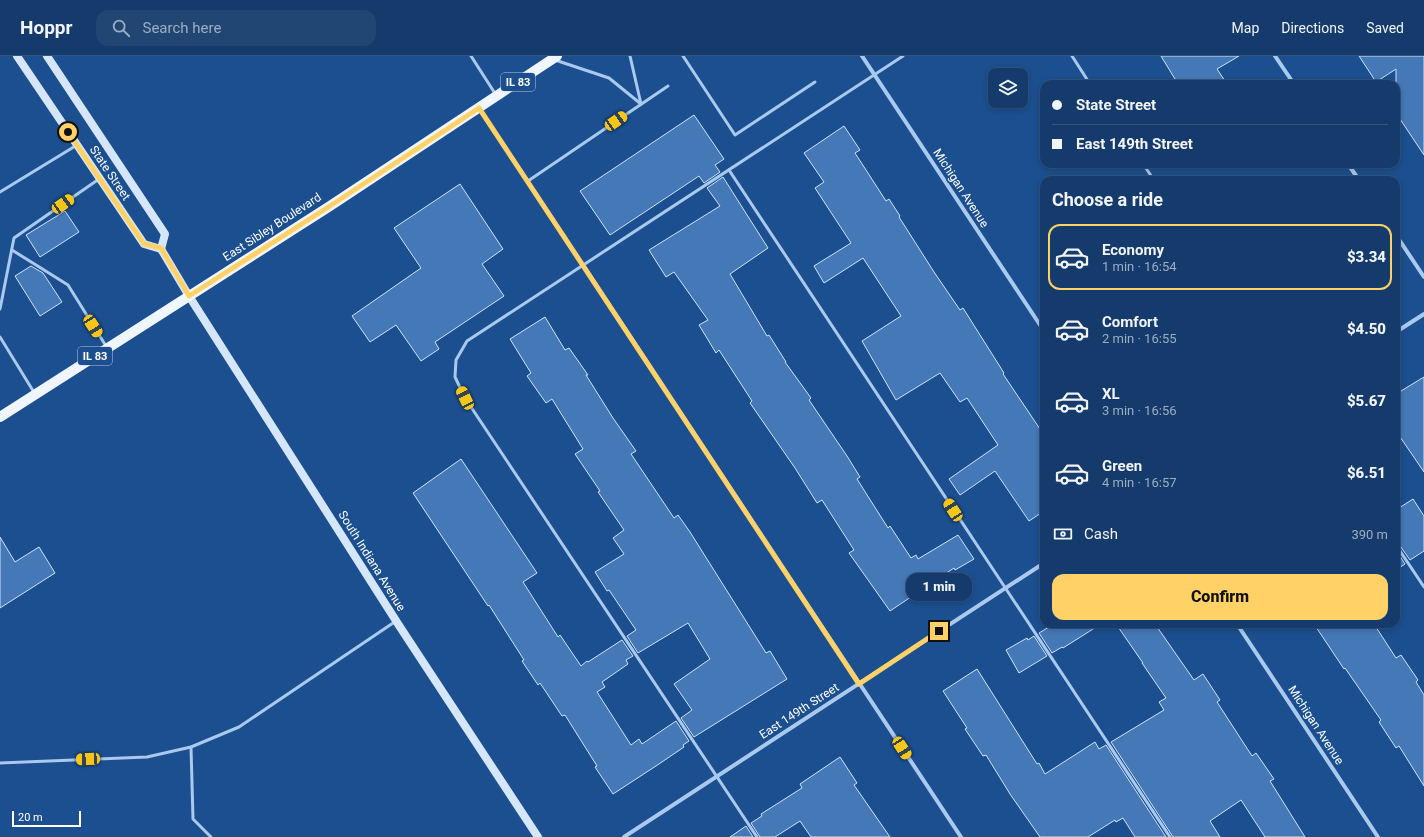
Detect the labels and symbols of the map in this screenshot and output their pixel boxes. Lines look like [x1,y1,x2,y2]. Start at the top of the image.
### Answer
road number: IL 83 [501,73,535,91]
car [603,109,629,133]
route start [59,123,77,141]
street label: State Street [87,143,133,203]
street label: Michigan Avenue [930,146,992,230]
street label: East Sibley Boulevard [220,190,324,264]
car [50,192,76,216]
car [81,313,105,339]
road number: IL 83 [78,347,112,365]
car [454,385,476,411]
car [941,497,965,523]
street label: South Indiana Avenue [335,508,409,614]
callout: 1 min [906,573,972,601]
route end [930,622,948,640]
street label: East 149th Street [757,680,841,742]
street label: Michigan Avenue [1285,683,1347,767]
car [890,735,914,761]
car [76,752,100,766]
scale bar [12,809,81,828]

